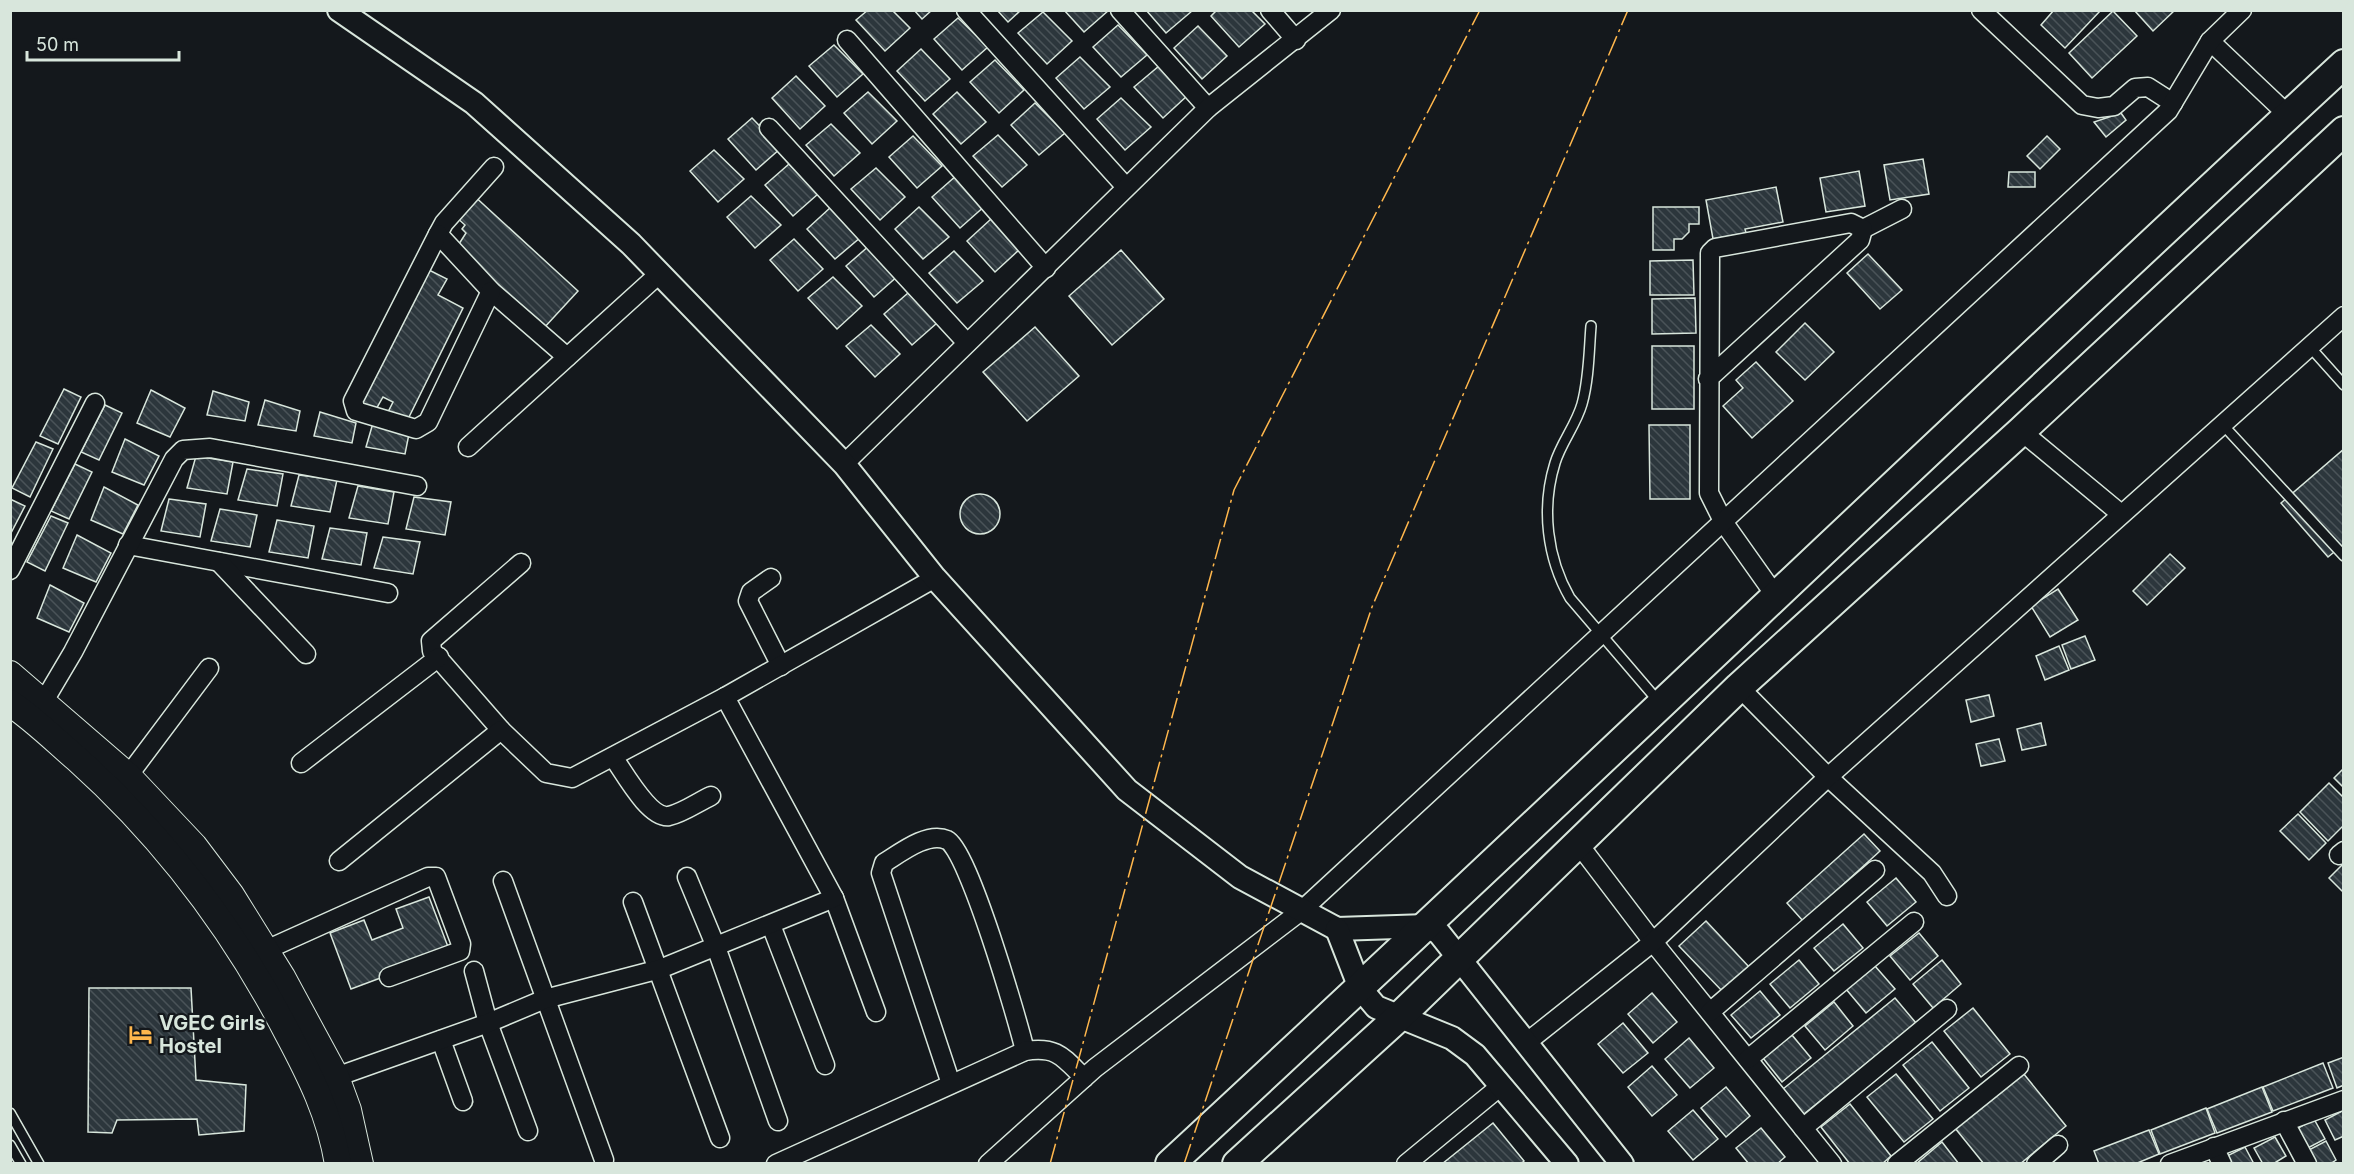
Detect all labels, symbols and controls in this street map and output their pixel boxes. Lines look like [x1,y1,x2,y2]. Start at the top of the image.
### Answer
scale bar [27,24,178,62]
text: 50 m [36,34,79,55]
place label: VGEC Girls Hostel [159,1011,265,1058]
hotel icon: VGEC Girls Hostel [128,1021,154,1047]

